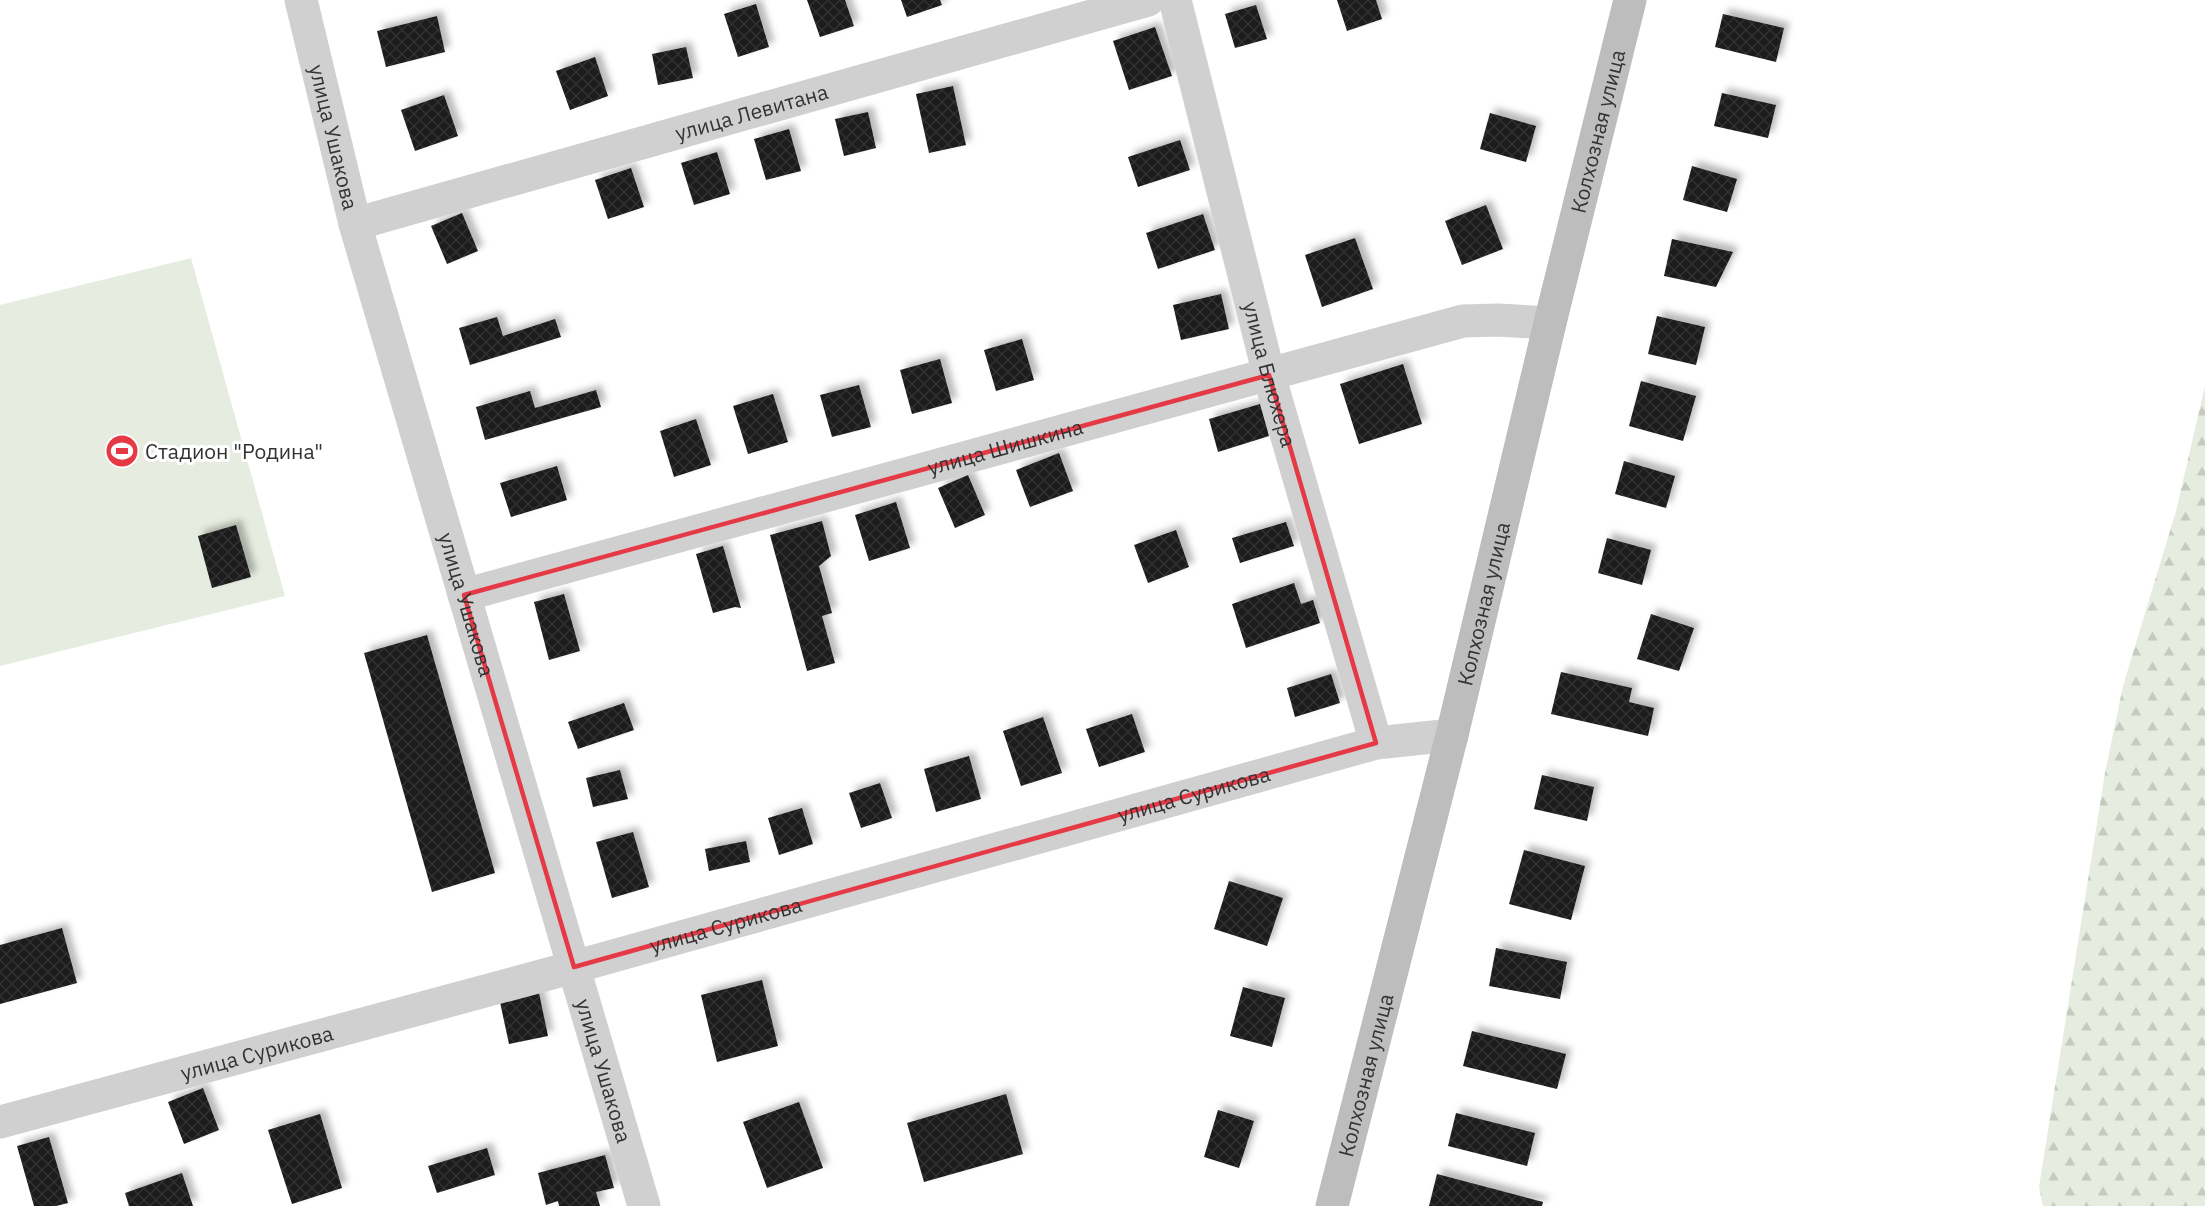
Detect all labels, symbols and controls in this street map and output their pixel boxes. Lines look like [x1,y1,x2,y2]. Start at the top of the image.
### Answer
street label: Колхозная улица [1564,47,1631,216]
street label: улица Ушакова [303,62,365,213]
street label: улица Левитана [672,77,831,147]
street label: улица Блюхера [1237,298,1303,450]
street label: улица Шишкина [924,412,1086,481]
sports icon: Стадион "Родина" [104,433,140,469]
place label: Стадион "Родина" [145,437,323,465]
street label: Колхозная улица [1450,519,1516,688]
street label: улица Ушакова [433,529,501,680]
street label: улица Сурикова [1114,759,1273,829]
street label: улица Сурикова [646,890,805,959]
street label: Колхозная улица [1331,991,1400,1160]
street label: улица Ушакова [570,995,639,1146]
street label: улица Сурикова [177,1019,336,1087]

